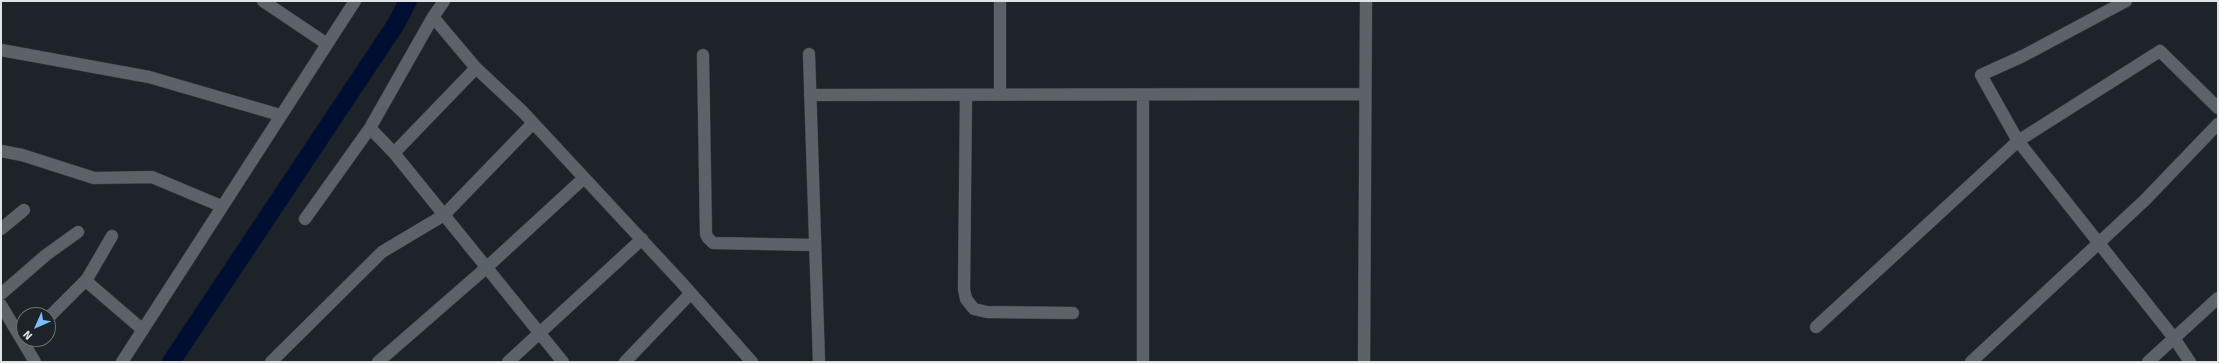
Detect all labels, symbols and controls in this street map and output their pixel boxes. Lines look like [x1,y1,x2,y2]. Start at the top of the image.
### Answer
north arrow [16,307,56,347]
text: N [21,328,35,342]

